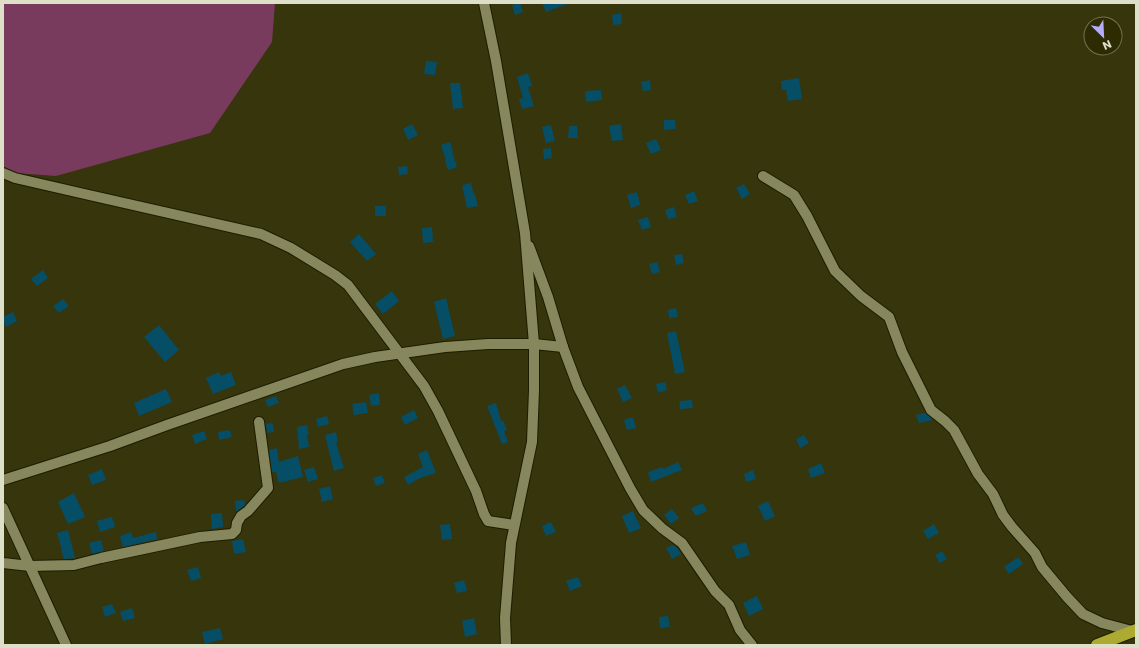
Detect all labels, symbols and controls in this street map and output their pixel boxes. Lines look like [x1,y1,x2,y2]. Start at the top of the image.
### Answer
north arrow [1083,16,1123,56]
text: N [1100,36,1114,54]

